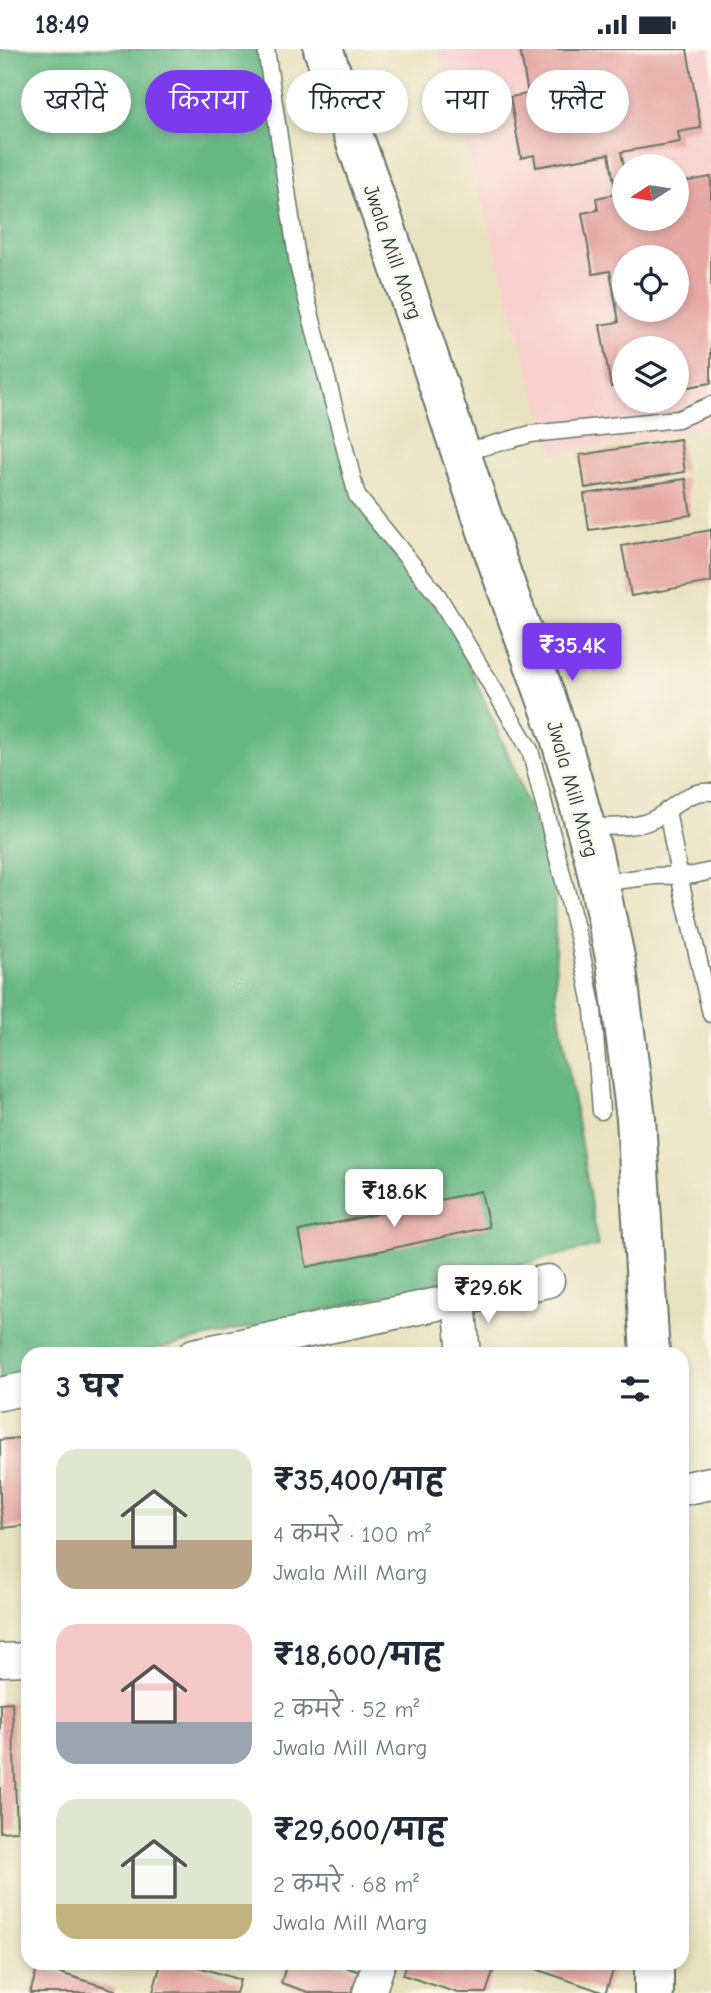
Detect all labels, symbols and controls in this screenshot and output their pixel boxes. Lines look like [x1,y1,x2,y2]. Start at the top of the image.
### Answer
text: 18:49 [35,10,90,40]
chip: खरीदें [21,70,131,133]
chip: किराया [145,70,272,133]
chip: फ़िल्टर [286,70,408,133]
chip: नया [422,70,512,133]
chip: फ़्लैट [526,70,629,133]
north arrow [612,154,690,231]
map controls [612,154,689,413]
street label: Jwala Mill Marg [359,181,427,323]
button: locate [612,245,689,322]
button: layers [612,336,689,413]
pin: ₹35.4K [515,623,629,683]
text: ₹35.4K [538,632,606,659]
street label: Jwala Mill Marg [542,718,604,860]
pin: ₹18.6K [337,1169,451,1229]
text: ₹18.6K [361,1178,427,1205]
pin: ₹29.6K [431,1265,545,1325]
text: ₹29.6K [454,1274,522,1301]
text: 3 घर [56,1370,121,1405]
icon: filters [616,1370,654,1408]
text: ₹35,400/माह [273,1463,444,1498]
icon: home [112,1477,196,1561]
text: 4 कमरे · 100 m² [273,1521,431,1548]
text: Jwala Mill Marg [273,1559,427,1586]
text: ₹18,600/माह [273,1638,442,1673]
icon: home [112,1652,196,1736]
text: 2 कमरे · 52 m² [273,1696,419,1723]
text: Jwala Mill Marg [273,1734,427,1761]
text: ₹29,600/माह [273,1813,446,1848]
icon: home [112,1827,196,1911]
text: 2 कमरे · 68 m² [273,1871,419,1898]
text: Jwala Mill Marg [273,1909,427,1936]

